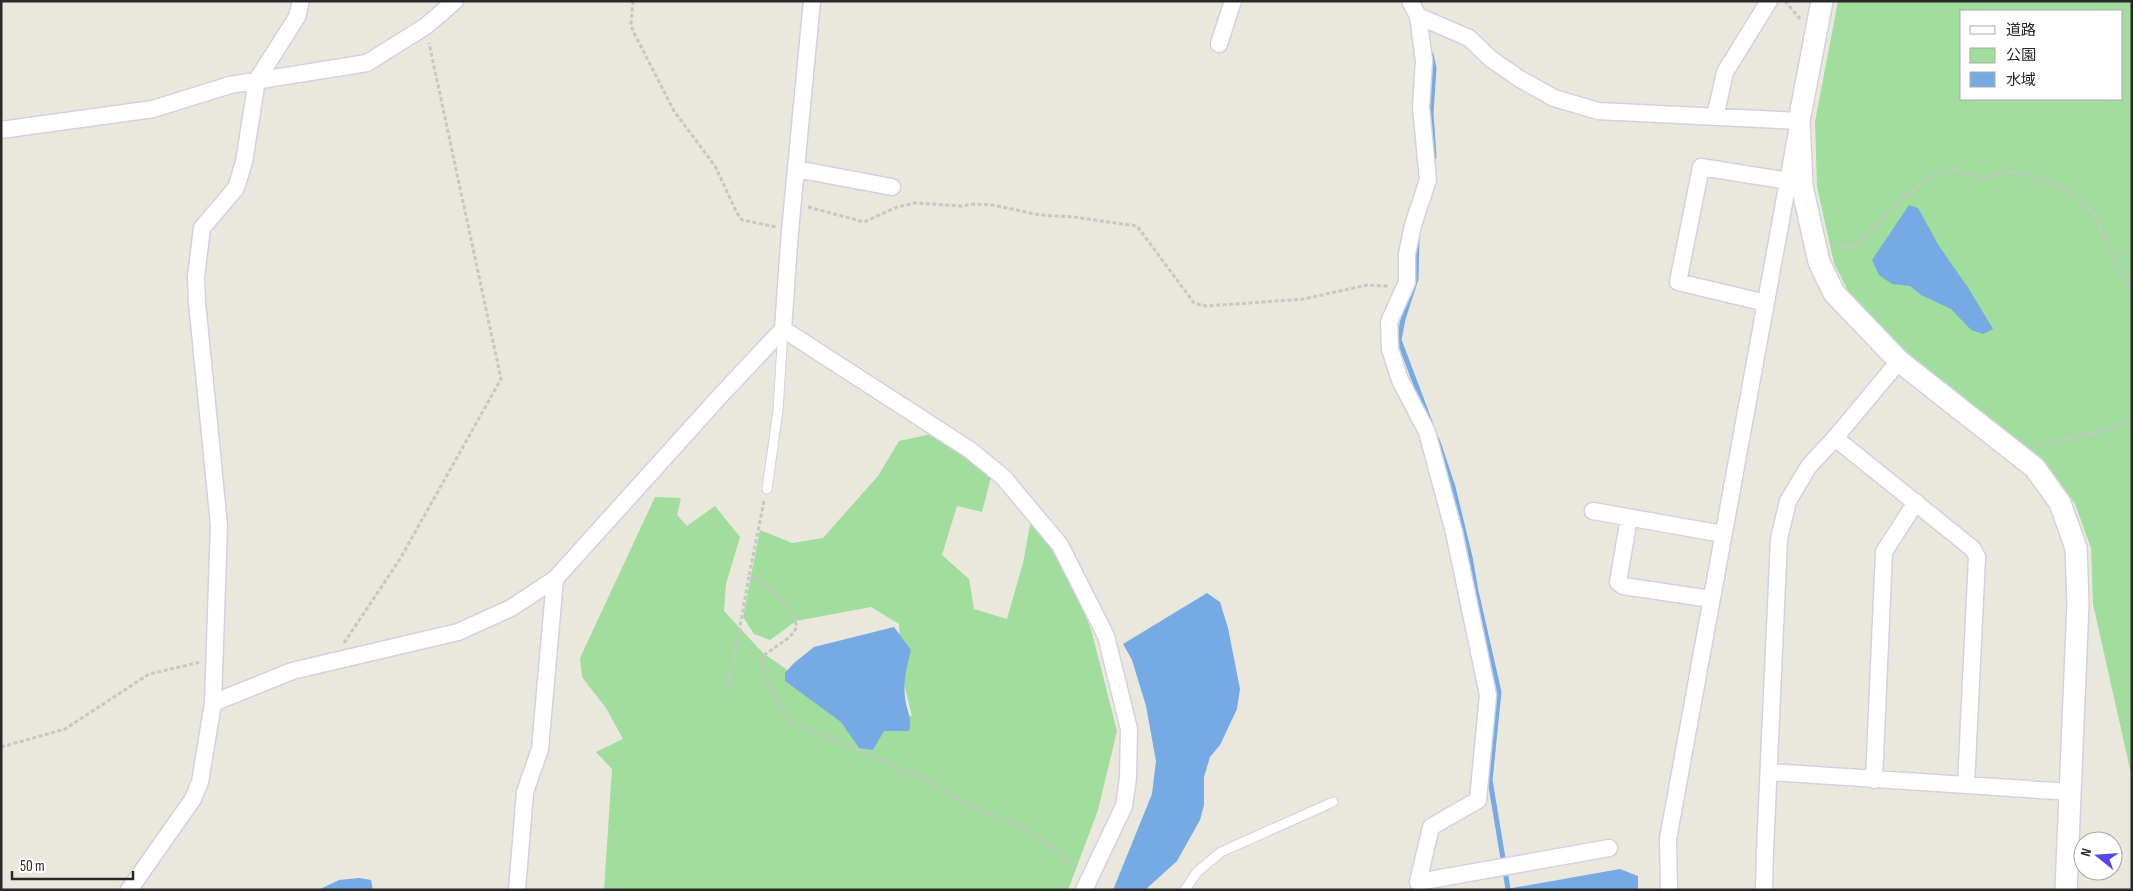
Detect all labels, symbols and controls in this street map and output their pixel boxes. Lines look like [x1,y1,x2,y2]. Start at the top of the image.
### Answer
legend [1960,10,2123,100]
text: 道路 [2006,21,2036,40]
text: 公園 [2006,46,2036,65]
text: 水域 [2006,71,2036,90]
north arrow [2073,831,2123,881]
text: N [2077,846,2095,858]
scale bar [12,848,134,880]
text: 50 m [20,857,45,876]

